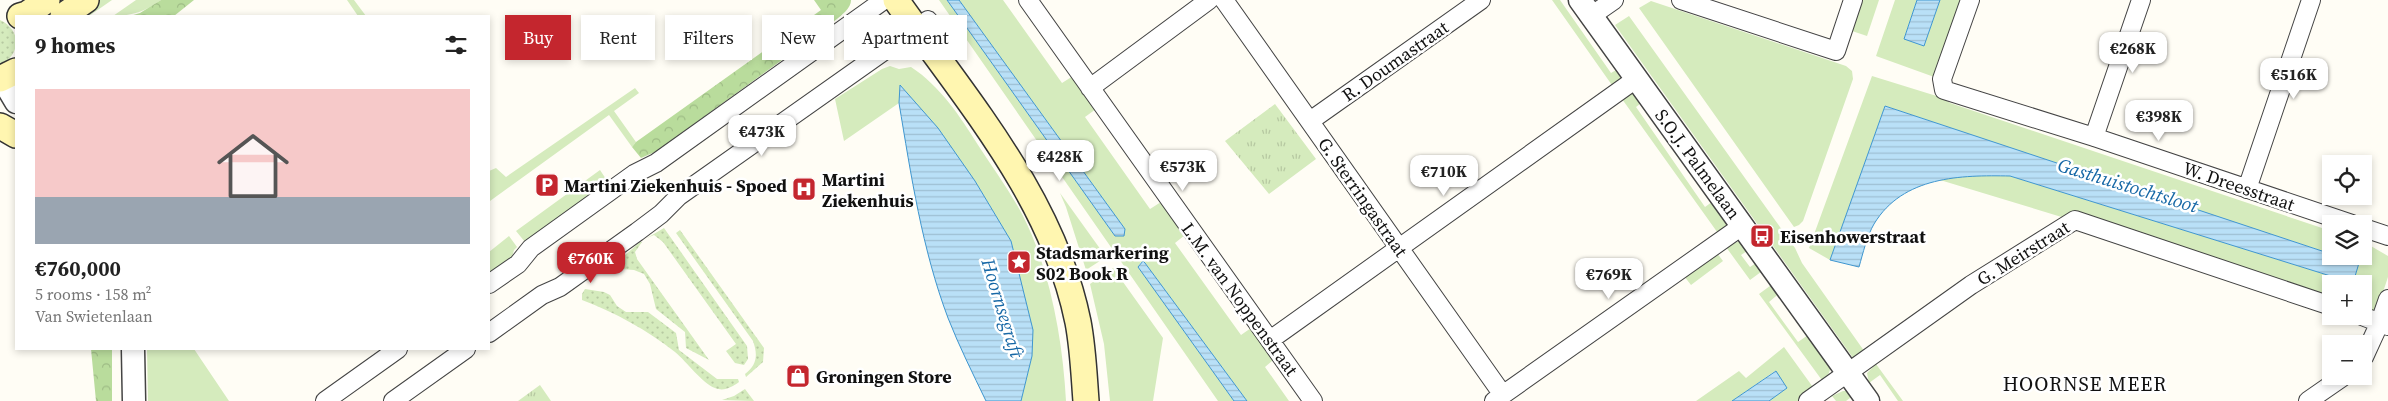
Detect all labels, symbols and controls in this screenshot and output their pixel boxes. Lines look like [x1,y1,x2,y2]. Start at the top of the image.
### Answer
chip: Buy [505,15,571,60]
chip: Rent [581,15,655,60]
chip: Filters [665,15,752,60]
chip: New [762,15,834,60]
chip: Apartment [844,15,967,60]
street label: R. Doumastraat [1337,15,1453,107]
text: 9 homes [35,31,115,60]
icon: filters [442,31,470,59]
pin: €268K [2098,32,2168,74]
text: €268K [2110,37,2156,59]
pin: €516K [2259,58,2329,100]
text: €516K [2271,63,2317,85]
pin: €398K [2124,100,2194,142]
street label: S.O.J. Palmelaan [1649,104,1747,224]
text: €398K [2136,105,2182,127]
pin: €473K [727,114,797,157]
text: €473K [739,120,785,142]
icon: home [208,121,298,211]
street label: G. Sterringastraat [1312,132,1414,262]
pin: €428K [1025,140,1095,182]
text: €428K [1037,145,1083,167]
pin: €573K [1148,150,1218,192]
water label: Gasthuistochtsloot [2055,151,2202,219]
pin: €710K [1409,154,1479,197]
text: €573K [1160,155,1206,177]
street label: W. Dreesstraat [2180,155,2298,217]
map controls [2322,155,2372,385]
button: locate [2322,155,2372,205]
text: €710K [1421,160,1467,182]
place label: Martini Ziekenhuis [822,167,914,213]
parking icon: Martini Ziekenhuis - Spoed [534,172,560,198]
place label: Martini Ziekenhuis - Spoed [564,173,787,198]
hospital icon: Martini Ziekenhuis [791,176,817,202]
street label: G. Meirstraat [1972,215,2074,291]
button: layers [2322,215,2372,265]
street label: L.M. van Noppenstraat [1176,217,1304,381]
bus stop icon: Eisenhowerstraat [1749,223,1775,249]
place label: Eisenhowerstraat [1780,224,1926,249]
place label: Stadsmarkering S02 Book R [1036,240,1169,286]
pin: €760K [556,242,626,284]
text: €760K [568,247,614,269]
place icon: Stadsmarkering S02 Book R [1006,249,1032,275]
text: €760,000 [35,254,121,283]
water label: Hoornsegraft [975,254,1031,362]
pin: €769K [1574,258,1644,300]
text: €769K [1586,263,1632,285]
button: + [2322,275,2372,325]
text: 5 rooms · 158 m² [35,283,151,305]
text: Van Swietenlaan [35,305,153,327]
button: − [2322,335,2372,385]
shop icon: Groningen Store [785,363,811,389]
place label: Groningen Store [816,364,952,389]
district label: HOORNSE MEER [2003,370,2167,398]

